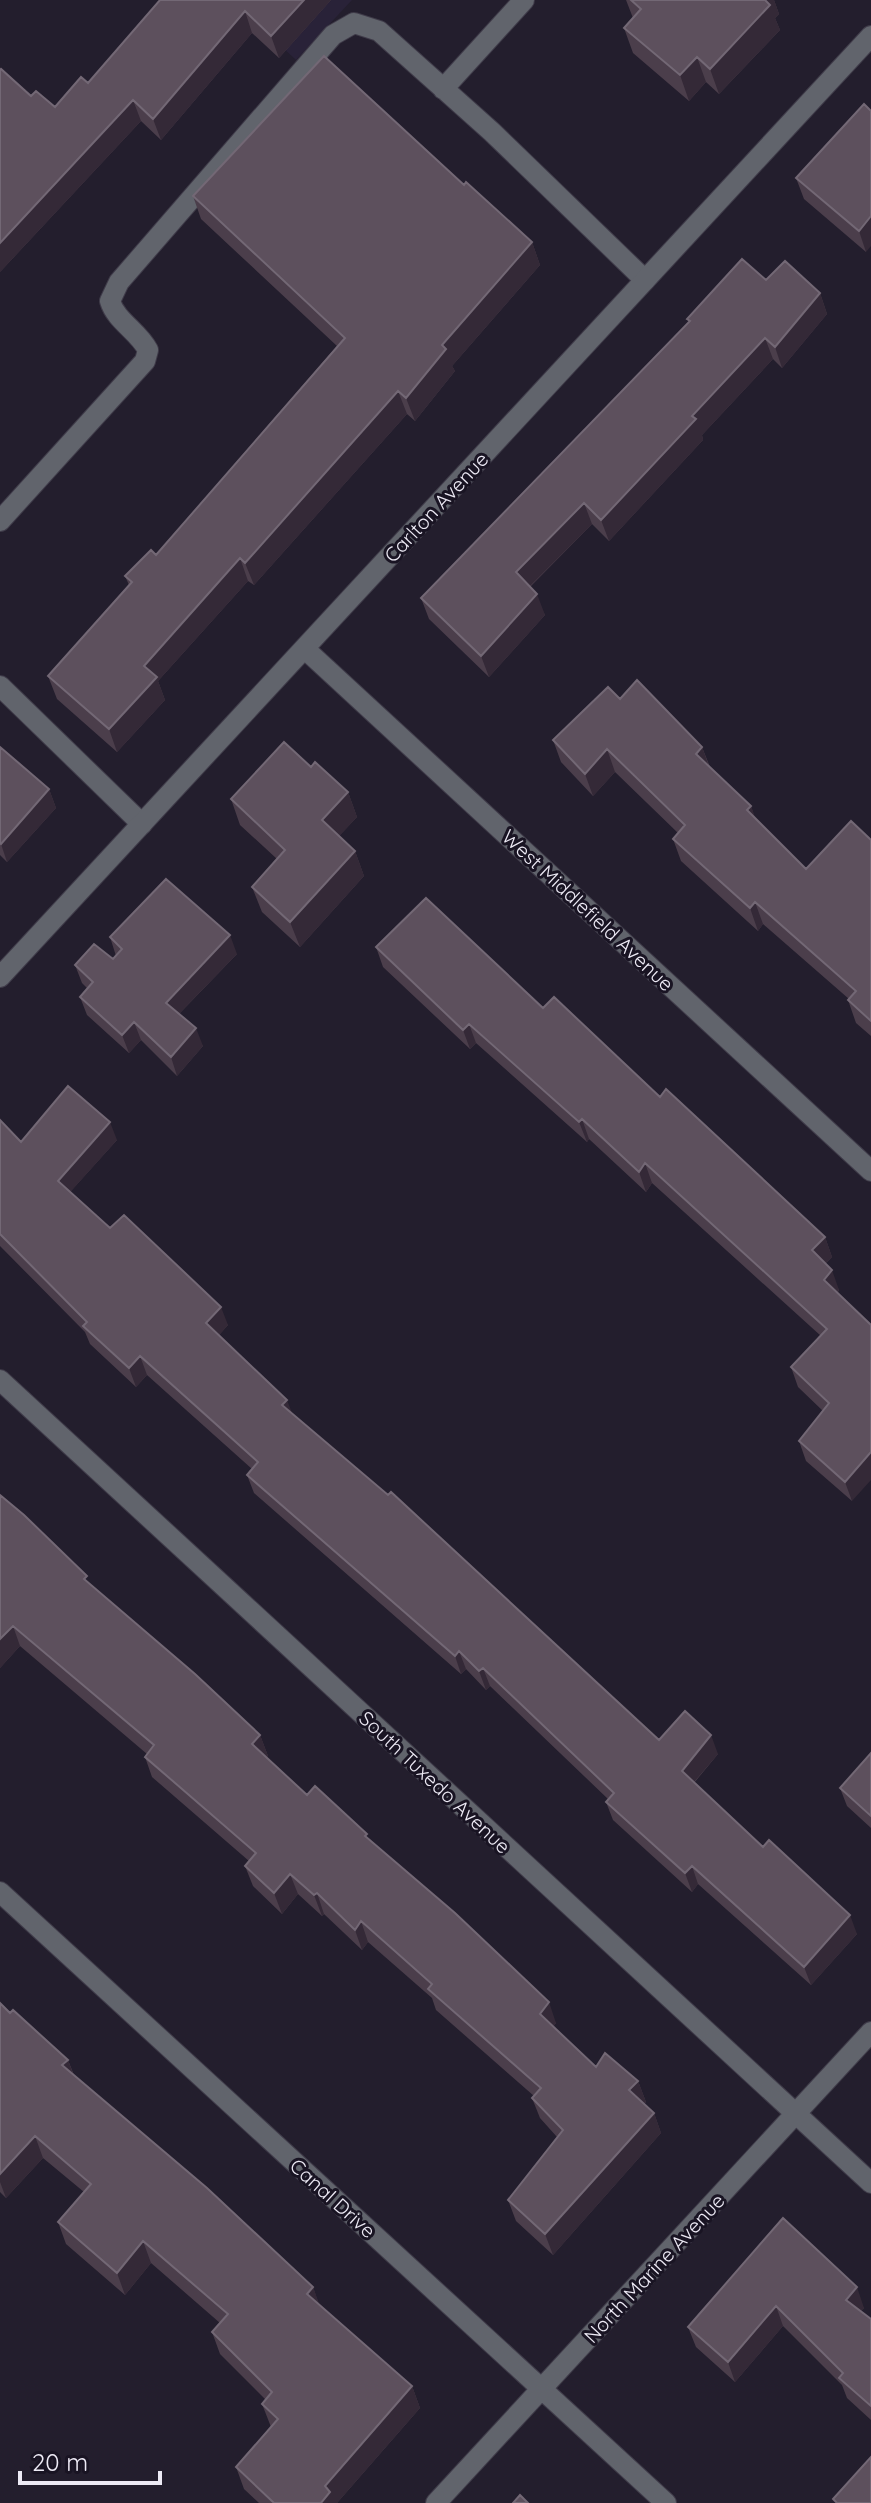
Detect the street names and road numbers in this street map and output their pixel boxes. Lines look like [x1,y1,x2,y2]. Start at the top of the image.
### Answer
street label: Carlton Avenue [379,447,493,567]
street label: West Middlefield Avenue [497,824,679,996]
street label: South Tuxedo Avenue [354,1705,516,1859]
street label: Canal Drive [285,2153,381,2243]
street label: North Marine Avenue [578,2188,730,2348]

